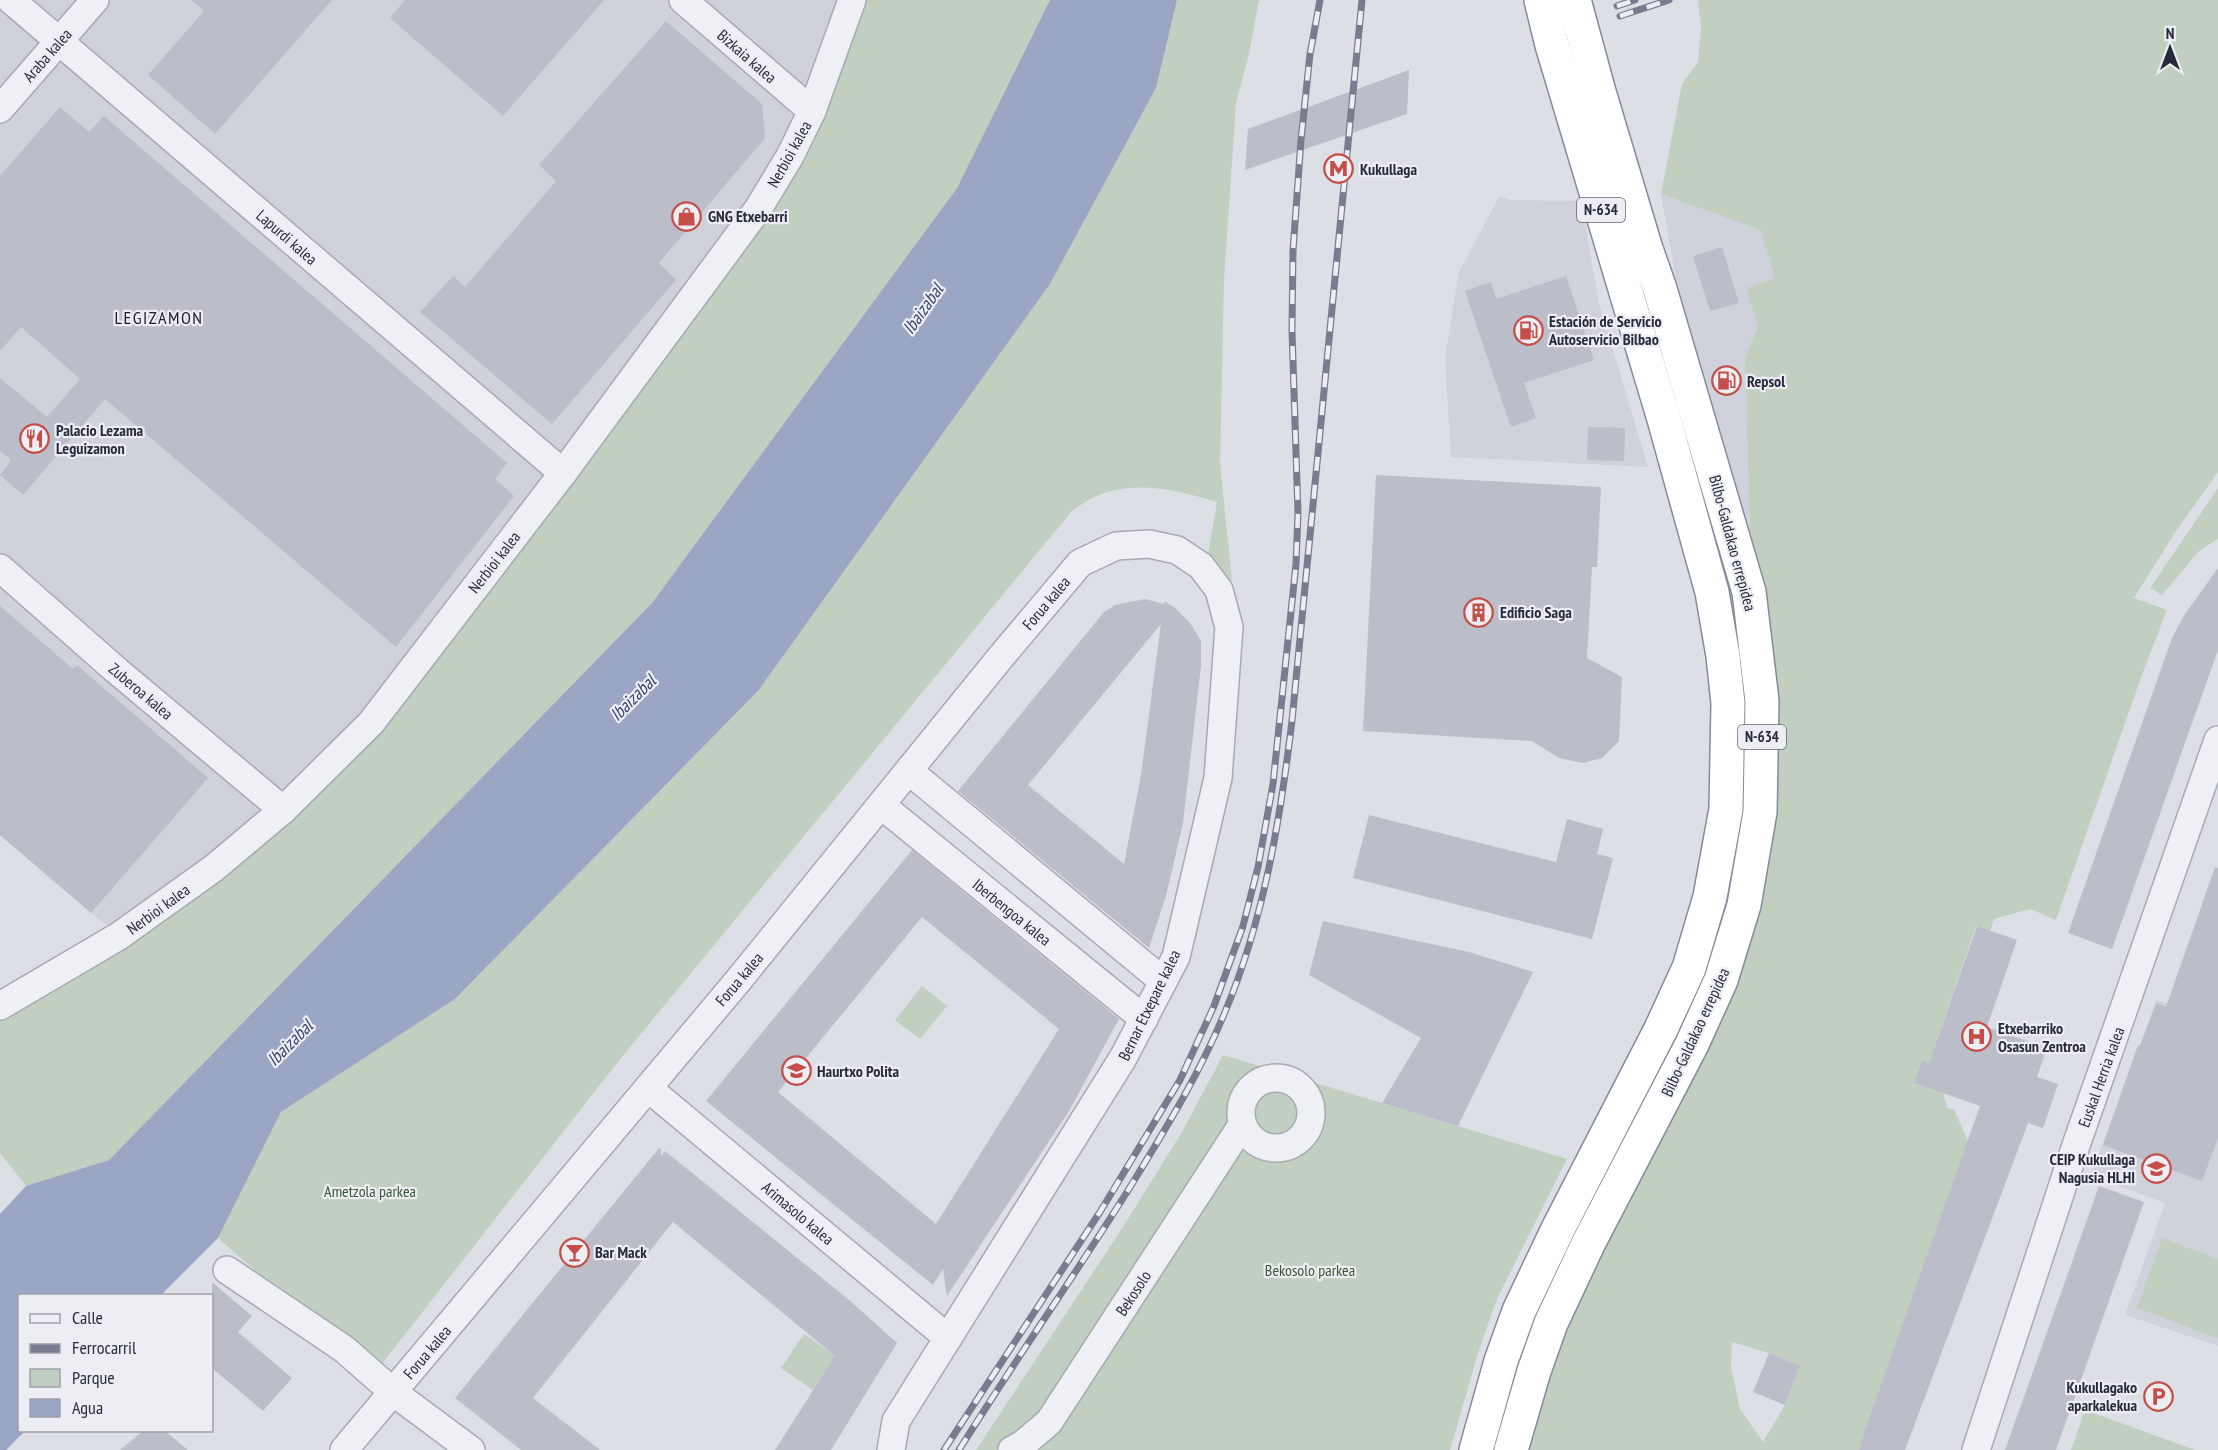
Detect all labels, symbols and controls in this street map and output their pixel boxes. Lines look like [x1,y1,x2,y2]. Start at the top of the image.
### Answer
north arrow [2140,18,2200,78]
text: N [2166,23,2174,43]
street label: Araba kalea [18,24,76,86]
street label: Bizkaia kalea [713,25,781,87]
street label: Nerbioi kalea [763,117,815,191]
metro station icon: Kukullaga [1323,153,1355,185]
place label: Kukullaga [1360,159,1417,179]
road number: N-634 [1577,198,1625,222]
shop icon: GNG Etxebarri [671,200,703,232]
street label: Lapurdi kalea [252,205,322,269]
place label: GNG Etxebarri [708,206,788,226]
water label: Ibaizabal [897,278,949,338]
district label: LEGIZAMON [115,306,203,329]
place label: Estación de Servicio Autoservicio Bilbao [1548,311,1662,349]
fuel station icon: Estación de Servicio Autoservicio Bilbao [1512,314,1544,346]
fuel station icon: Repsol [1710,365,1742,397]
place label: Repsol [1747,371,1785,391]
place label: Palacio Lezama Leguizamon [56,420,143,458]
restaurant icon: Palacio Lezama Leguizamon [19,423,51,455]
street label: Bilbo-Galdakao errepidea [1705,473,1761,613]
street label: Nerbioi kalea [464,527,524,597]
street label: Forua kalea [1018,572,1074,634]
building icon: Edificio Saga [1463,596,1495,628]
place label: Edificio Saga [1500,602,1572,622]
street label: Zuberoa kalea [105,658,177,724]
water label: Ibaizabal [605,668,662,726]
road number: N-634 [1738,725,1786,749]
street label: Iberbengoa kalea [969,874,1055,950]
street label: Nerbioi kalea [123,879,193,939]
street label: Bernar Etxepare kalea [1114,946,1184,1064]
street label: Forua kalea [711,948,767,1010]
street label: Bilbo-Galdakao errepidea [1656,964,1734,1100]
water label: Ibaizabal [262,1013,319,1071]
place label: Etxebarriko Osasun Zentroa [1998,1018,2086,1056]
hospital icon: Etxebarriko Osasun Zentroa [1961,1021,1993,1053]
street label: Euskal Herria kalea [2074,1024,2128,1130]
school or university icon: Haurtxo Polita [780,1055,812,1087]
place label: Haurtxo Polita [817,1061,899,1081]
place label: CEIP Kukullaga Nagusia HLHI [2050,1149,2135,1187]
school or university icon: CEIP Kukullaga Nagusia HLHI [2140,1152,2172,1184]
street label: Arimasolo kalea [758,1177,838,1249]
park label: Ametzola parkea [324,1181,416,1201]
bar icon: Bar Mack [558,1236,590,1268]
place label: Bar Mack [595,1242,647,1262]
park label: Bekosolo parkea [1265,1260,1355,1280]
street label: Bekosolo [1111,1266,1155,1319]
legend [18,1294,213,1432]
text: Calle [72,1306,103,1329]
street label: Forua kalea [399,1321,455,1383]
text: Ferrocarril [72,1336,137,1359]
text: Parque [72,1366,115,1389]
place label: Kukullagako aparkalekua [2066,1377,2137,1415]
parking icon: Kukullagako aparkalekua [2142,1380,2174,1412]
text: Agua [72,1396,103,1419]

